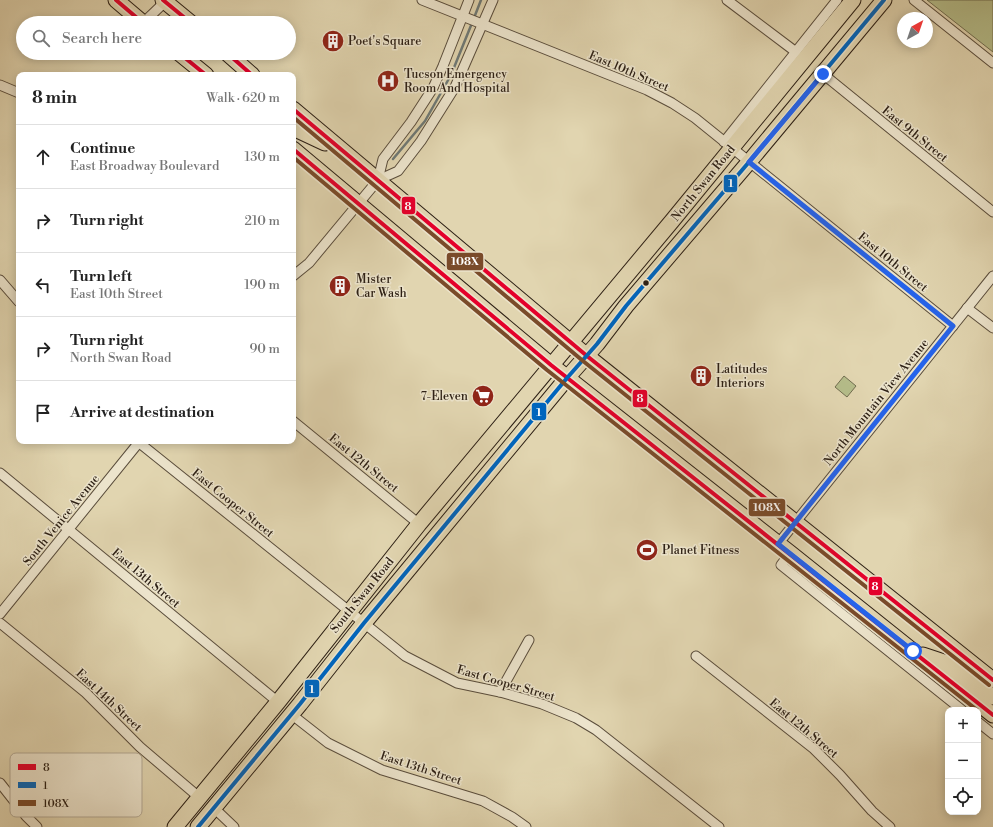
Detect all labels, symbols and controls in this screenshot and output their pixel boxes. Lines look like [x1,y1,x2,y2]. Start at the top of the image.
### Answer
north arrow [897,12,933,48]
search box [16,16,296,60]
icon: search [30,27,52,49]
building icon: Poet's Square [320,28,346,54]
text: Search here [62,29,142,48]
place label: Poet's Square [348,34,421,49]
street label: East 10th Street [586,48,672,95]
route end [814,65,832,83]
place label: Tucson Emergency Room And Hospital [404,67,510,96]
hospital icon: Tucson Emergency Room And Hospital [375,68,401,94]
text: 8 min [32,87,77,109]
text: Walk · 620 m [206,90,280,106]
street label: East 9th Street [879,103,951,166]
text: Continue [70,139,135,158]
street label: North Swan Road [668,142,739,224]
icon: ahead [32,146,54,168]
text: 130 m [245,149,280,165]
text: East Broadway Boulevard [70,158,219,174]
line badge: 1 [723,174,738,193]
text: 1 [728,177,734,191]
line badge: 8 [401,196,416,215]
text: 8 [404,200,412,214]
icon: right [32,210,54,232]
text: Turn right [70,211,144,230]
text: 210 m [245,213,280,229]
street label: East 10th Street [855,230,931,296]
line badge: 108X [446,252,484,271]
text: 108X [451,255,480,269]
text: Turn left [70,267,132,286]
place label: Mister Car Wash [356,272,407,301]
building icon: Mister Car Wash [327,273,353,299]
icon: left [32,274,54,296]
text: 190 m [244,277,280,293]
unlabelled marker [641,278,651,288]
text: East 10th Street [70,286,163,302]
text: Turn right [70,331,144,350]
street label: North Mountain View Avenue [821,336,932,469]
icon: right [32,338,54,360]
text: 90 m [249,341,280,357]
text: North Swan Road [70,350,171,366]
place label: Latitudes Interiors [716,362,767,391]
building icon: Latitudes Interiors [688,363,714,389]
supermarket icon: 7-Eleven [470,383,496,409]
place label: 7-Eleven [421,389,468,404]
line badge: 8 [632,389,648,408]
text: 8 [636,392,644,406]
icon: arrive [32,402,54,424]
line badge: 1 [531,402,547,421]
text: Arrive at destination [70,403,214,422]
text: 1 [536,406,542,420]
street label: East 12th Street [326,431,402,497]
street label: East Cooper Street [189,466,277,542]
street label: South Venice Avenue [20,472,103,569]
line badge: 108X [748,498,786,517]
text: 108X [753,501,782,515]
sports icon: Planet Fitness [634,537,660,563]
place label: Planet Fitness [662,543,739,558]
street label: East 13th Street [108,545,184,612]
street label: South Swan Road [327,554,398,636]
line badge: 8 [868,576,883,596]
text: 8 [871,580,879,594]
route start [904,642,922,660]
street label: East Cooper Street [455,662,557,705]
street label: East 14th Street [73,666,145,735]
line badge: 1 [304,679,320,698]
text: 1 [309,683,315,697]
street label: East 12th Street [766,695,842,762]
map controls [945,707,981,815]
button: + [945,707,981,743]
button: − [945,743,981,779]
street label: East 13th Street [378,748,464,789]
legend [10,753,142,817]
text: 8 [43,761,50,775]
text: 1 [43,779,48,793]
button: locate [945,779,981,815]
text: 108X [43,797,69,811]

